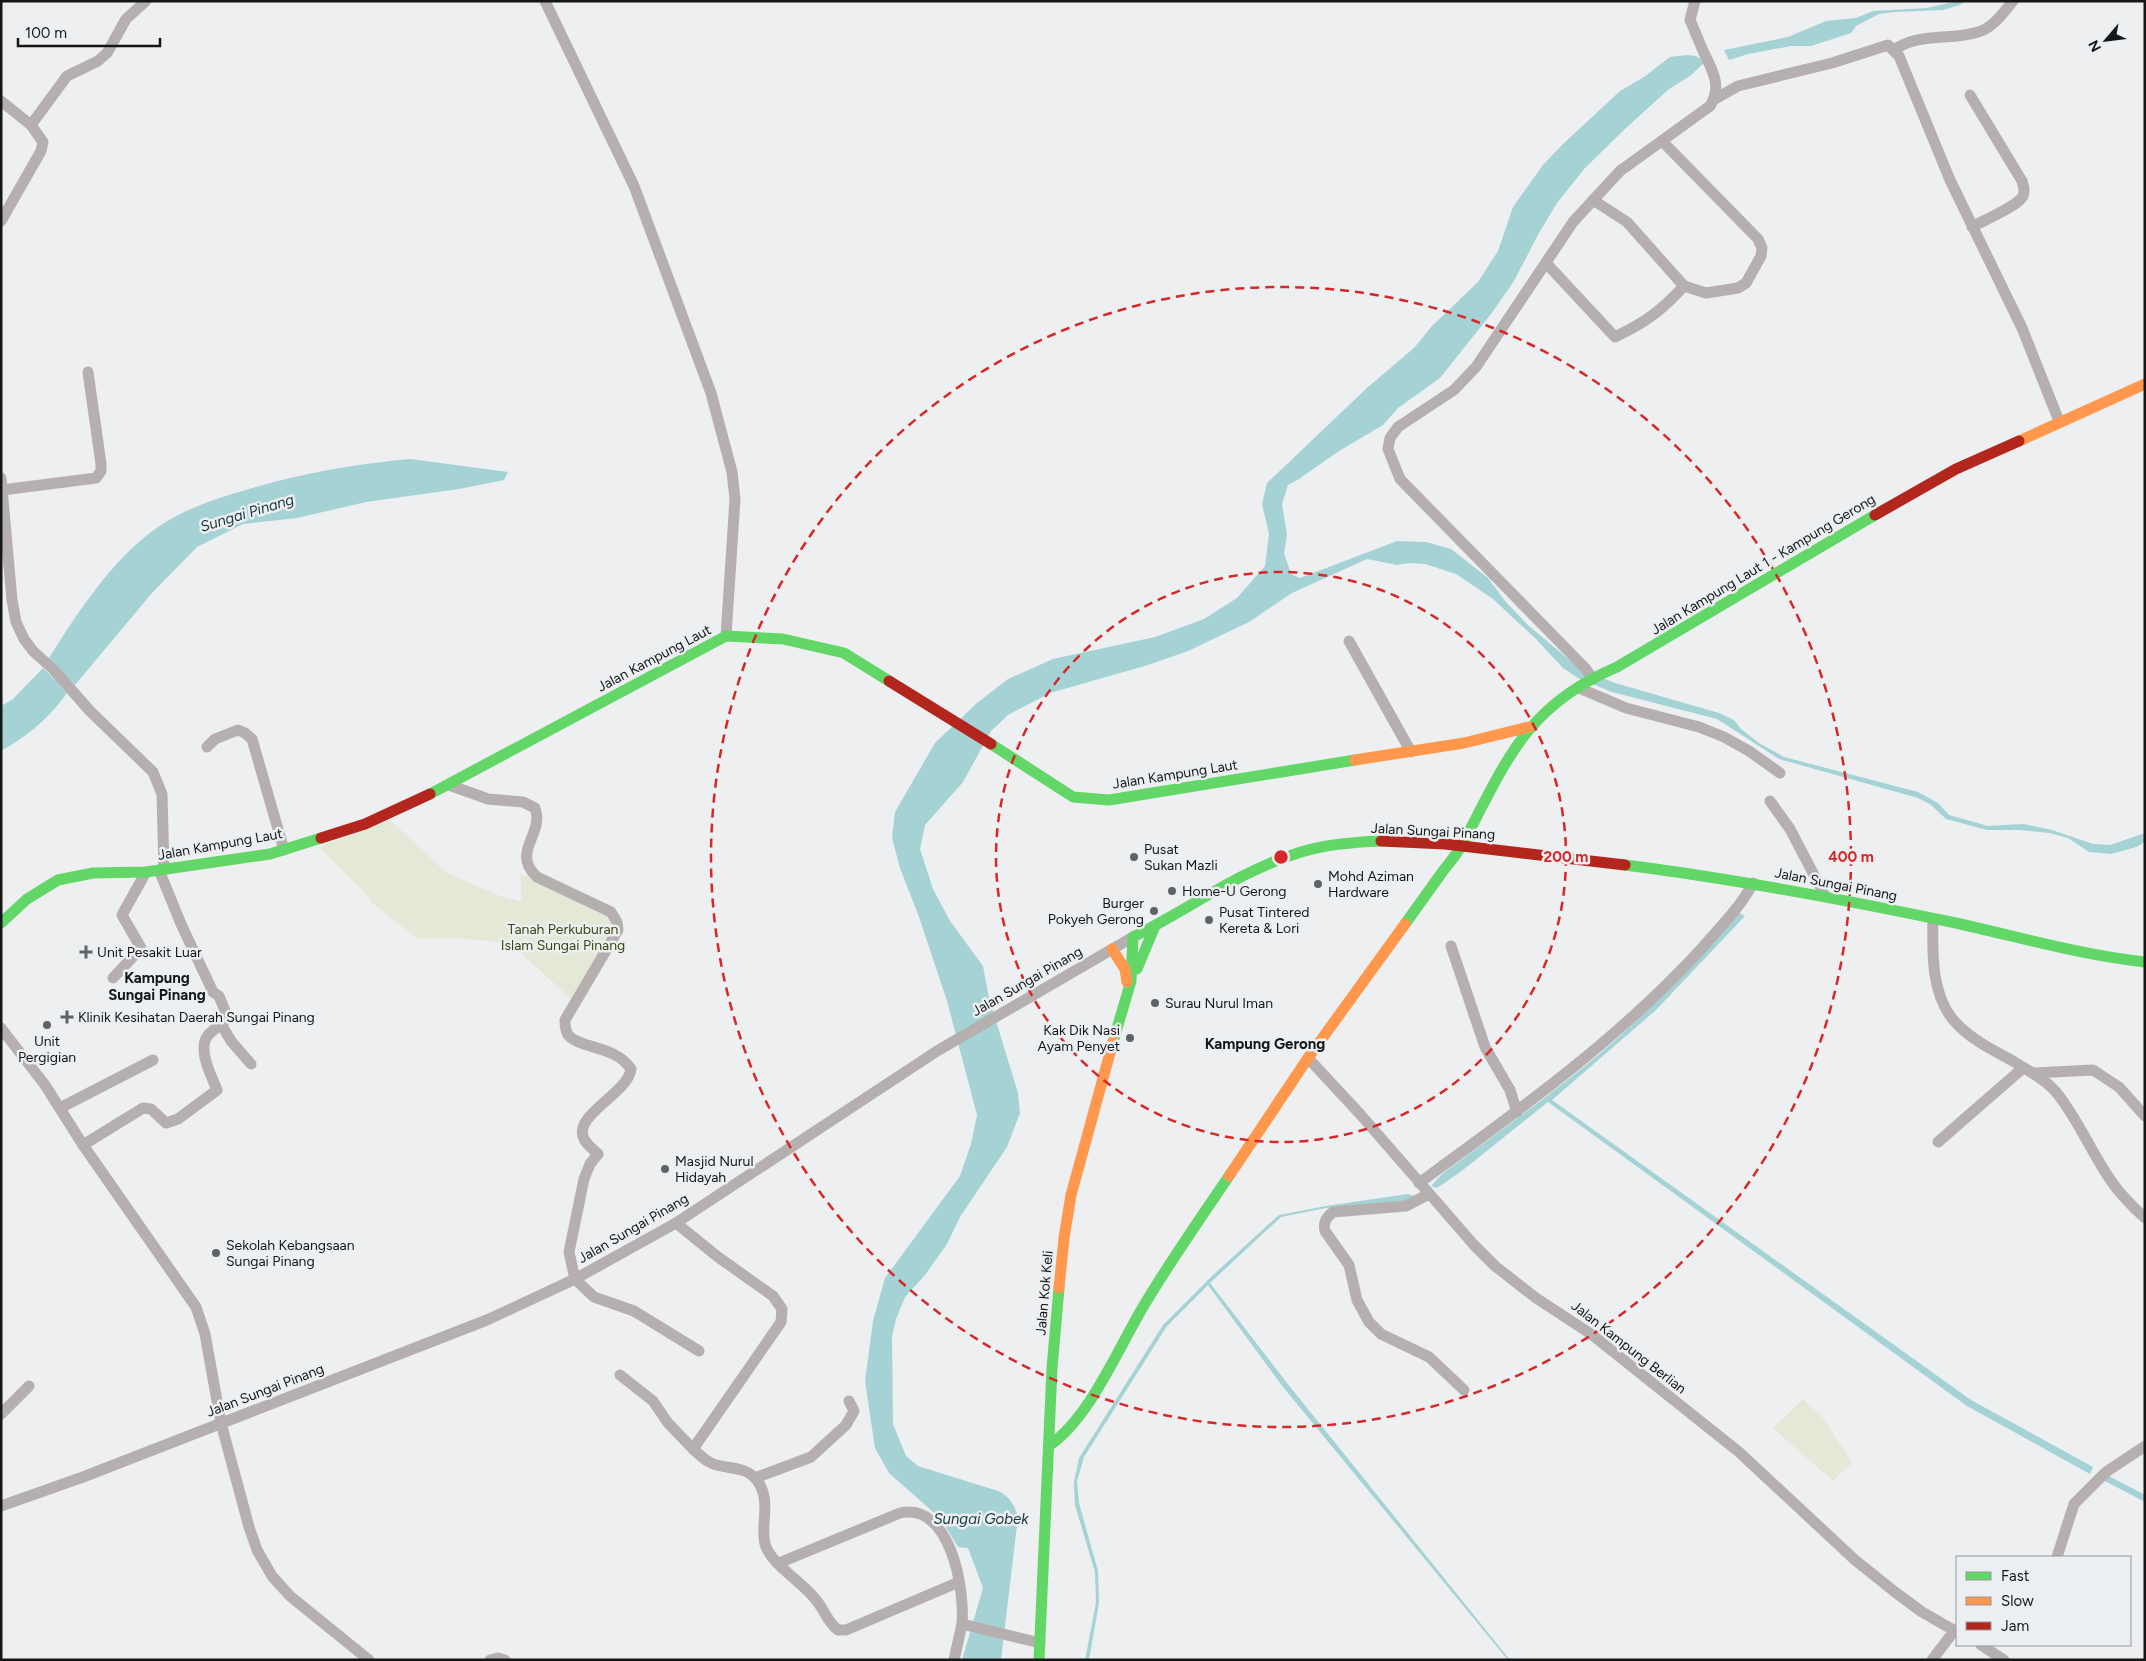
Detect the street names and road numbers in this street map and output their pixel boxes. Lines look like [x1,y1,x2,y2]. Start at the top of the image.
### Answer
street label: Jalan Kampung Laut 1 - Kampung Gerong [1648,491,1878,638]
street label: Jalan Kampung Laut [594,621,714,696]
street label: Jalan Kampung Laut [1111,756,1239,793]
street label: Jalan Sungai Pinang [1370,820,1496,843]
street label: Jalan Kampung Laut [156,825,284,864]
street label: Jalan Sungai Pinang [1773,864,1899,905]
street label: Jalan Sungai Pinang [969,943,1085,1020]
street label: Jalan Sungai Pinang [575,1190,691,1267]
street label: Jalan Kok Keli [1032,1250,1057,1336]
street label: Jalan Kampung Berlian [1568,1297,1690,1398]
street label: Jalan Sungai Pinang [204,1360,326,1421]

